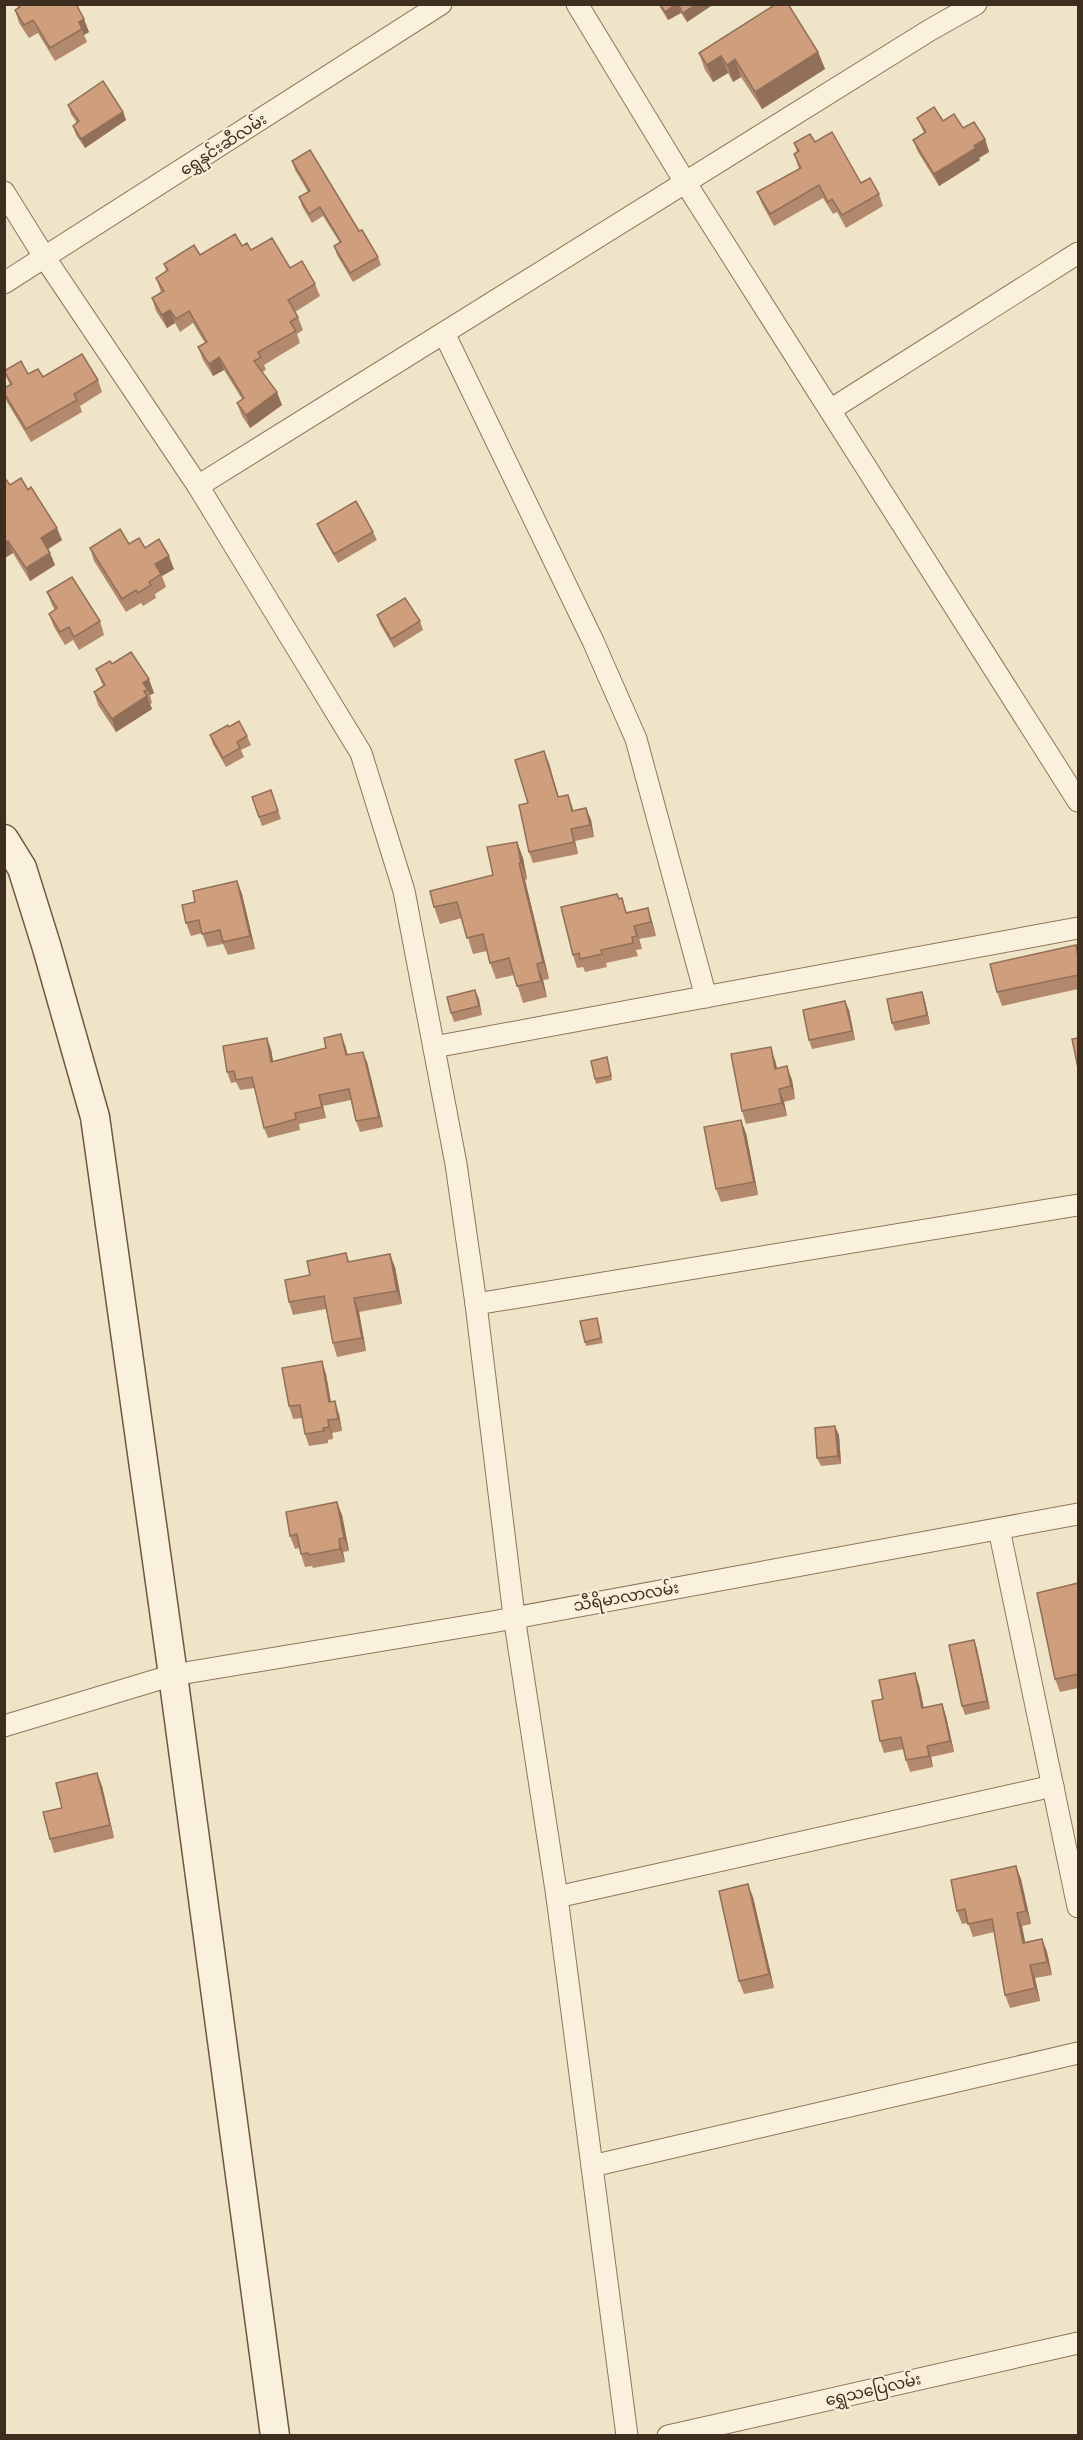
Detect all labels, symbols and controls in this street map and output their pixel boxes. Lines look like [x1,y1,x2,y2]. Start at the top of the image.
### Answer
street label: ရွှေနှင်းဆီလမ်း [175,108,273,184]
street label: သီရိမာလာလမ်း [571,1576,681,1619]
street label: ရွှေသပြေလမ်း [823,2367,924,2414]

